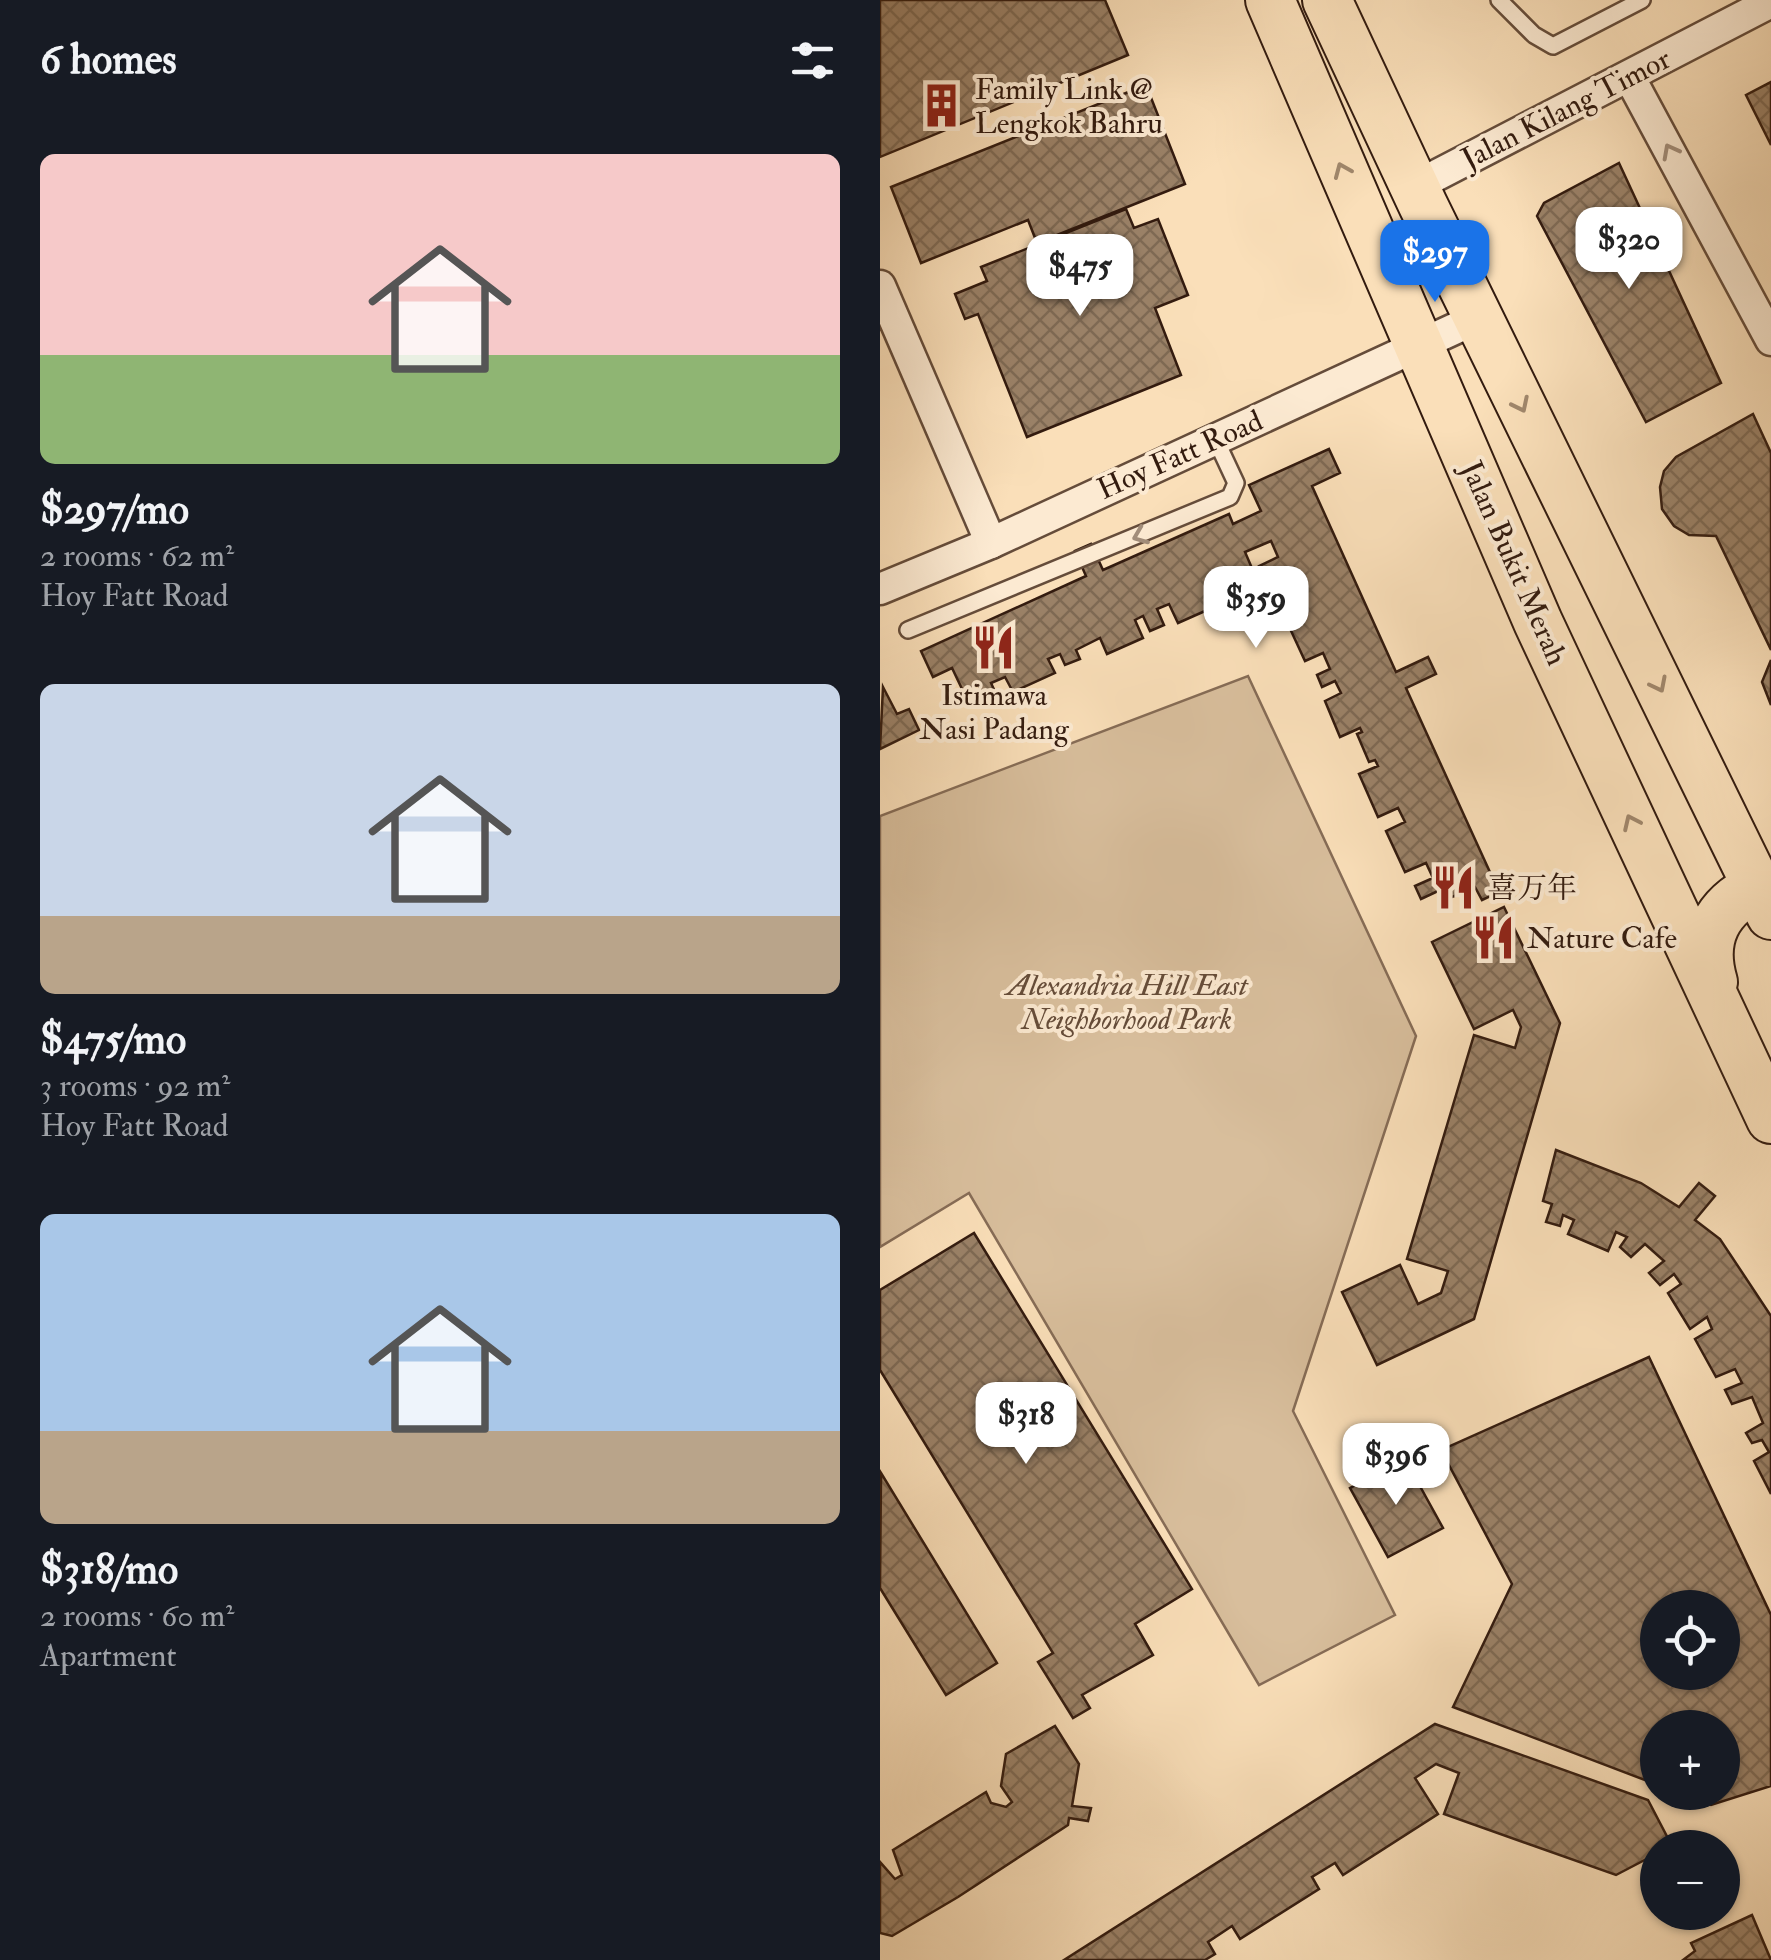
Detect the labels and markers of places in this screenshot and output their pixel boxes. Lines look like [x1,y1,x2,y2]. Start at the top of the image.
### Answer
place label: Family Link @ Lengkok Bahru [975,71,1163,142]
building icon: Family Link @ Lengkok Bahru [918,82,966,130]
pin: $320 [1570,207,1688,292]
pin: $297 [1376,220,1494,305]
pin: $475 [1021,234,1139,319]
pin: $359 [1197,566,1315,651]
restaurant icon: Istimawa Nasi Padang [970,624,1018,672]
place label: Istimawa Nasi Padang [919,677,1070,748]
restaurant icon: 喜万年 [1430,864,1478,912]
place label: 喜万年 [1487,870,1577,907]
restaurant icon: Nature Cafe [1470,914,1518,962]
place label: Nature Cafe [1527,920,1677,957]
pin: $318 [967,1382,1085,1467]
pin: $396 [1337,1423,1455,1508]

